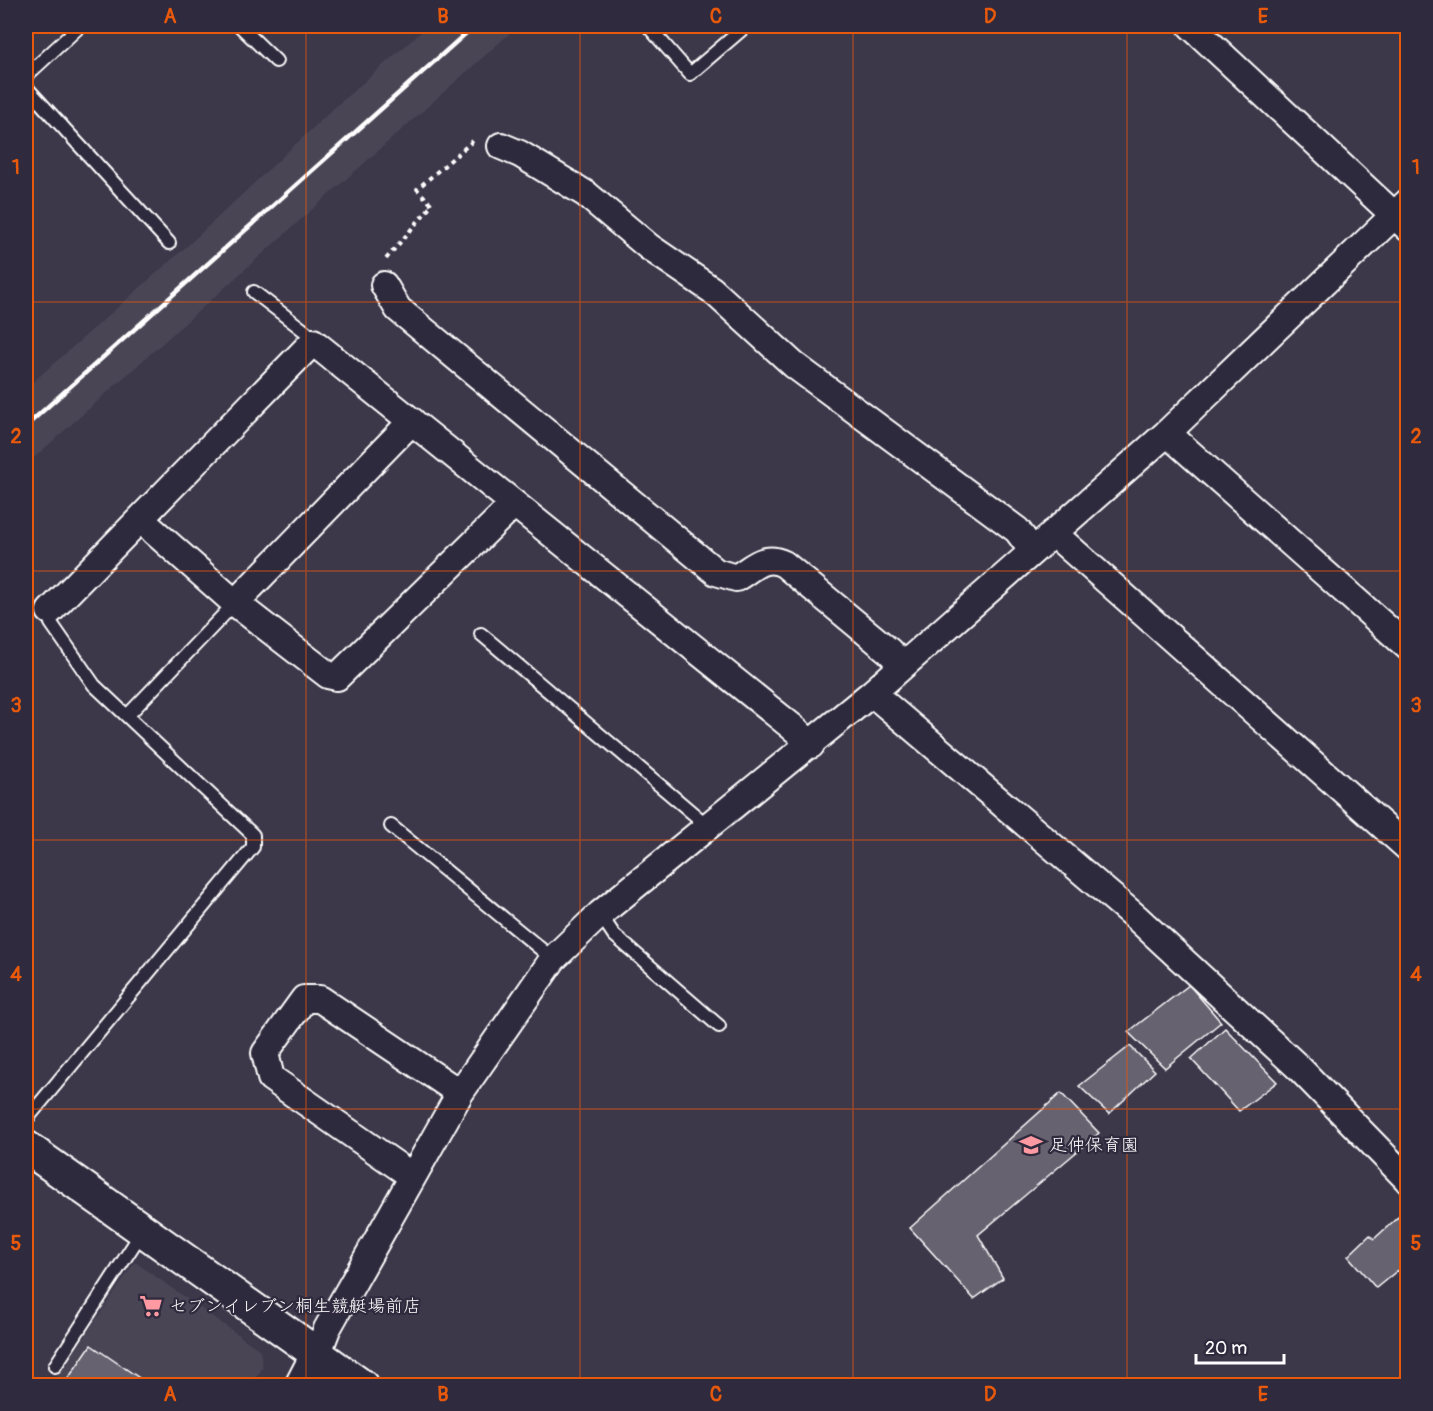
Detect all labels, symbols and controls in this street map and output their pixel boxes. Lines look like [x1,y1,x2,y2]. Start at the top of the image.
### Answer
text: A [164,4,177,29]
text: B [437,4,449,29]
text: C [710,4,722,29]
text: D [984,4,997,29]
text: E [1258,4,1269,29]
text: 1 [12,155,20,180]
text: 1 [1412,155,1420,180]
text: 2 [10,424,22,449]
text: 2 [1410,424,1422,449]
text: 3 [10,693,22,718]
text: 3 [1410,693,1422,718]
text: 4 [10,962,22,987]
text: 4 [1410,962,1422,987]
school or university icon: 足仲保育園 [1018,1132,1044,1158]
place label: 足仲保育園 [1049,1134,1139,1157]
text: 5 [11,1231,22,1256]
text: 5 [1411,1231,1422,1256]
supermarket icon: セブンイレブン桐生競艇場前店 [138,1293,164,1319]
place label: セブンイレブン桐生競艇場前店 [169,1295,421,1318]
scale bar [1196,1327,1284,1365]
text: 20 m [1205,1337,1247,1360]
text: A [164,1382,177,1407]
text: B [437,1382,449,1407]
text: C [710,1382,722,1407]
text: D [984,1382,997,1407]
text: E [1258,1382,1269,1407]

